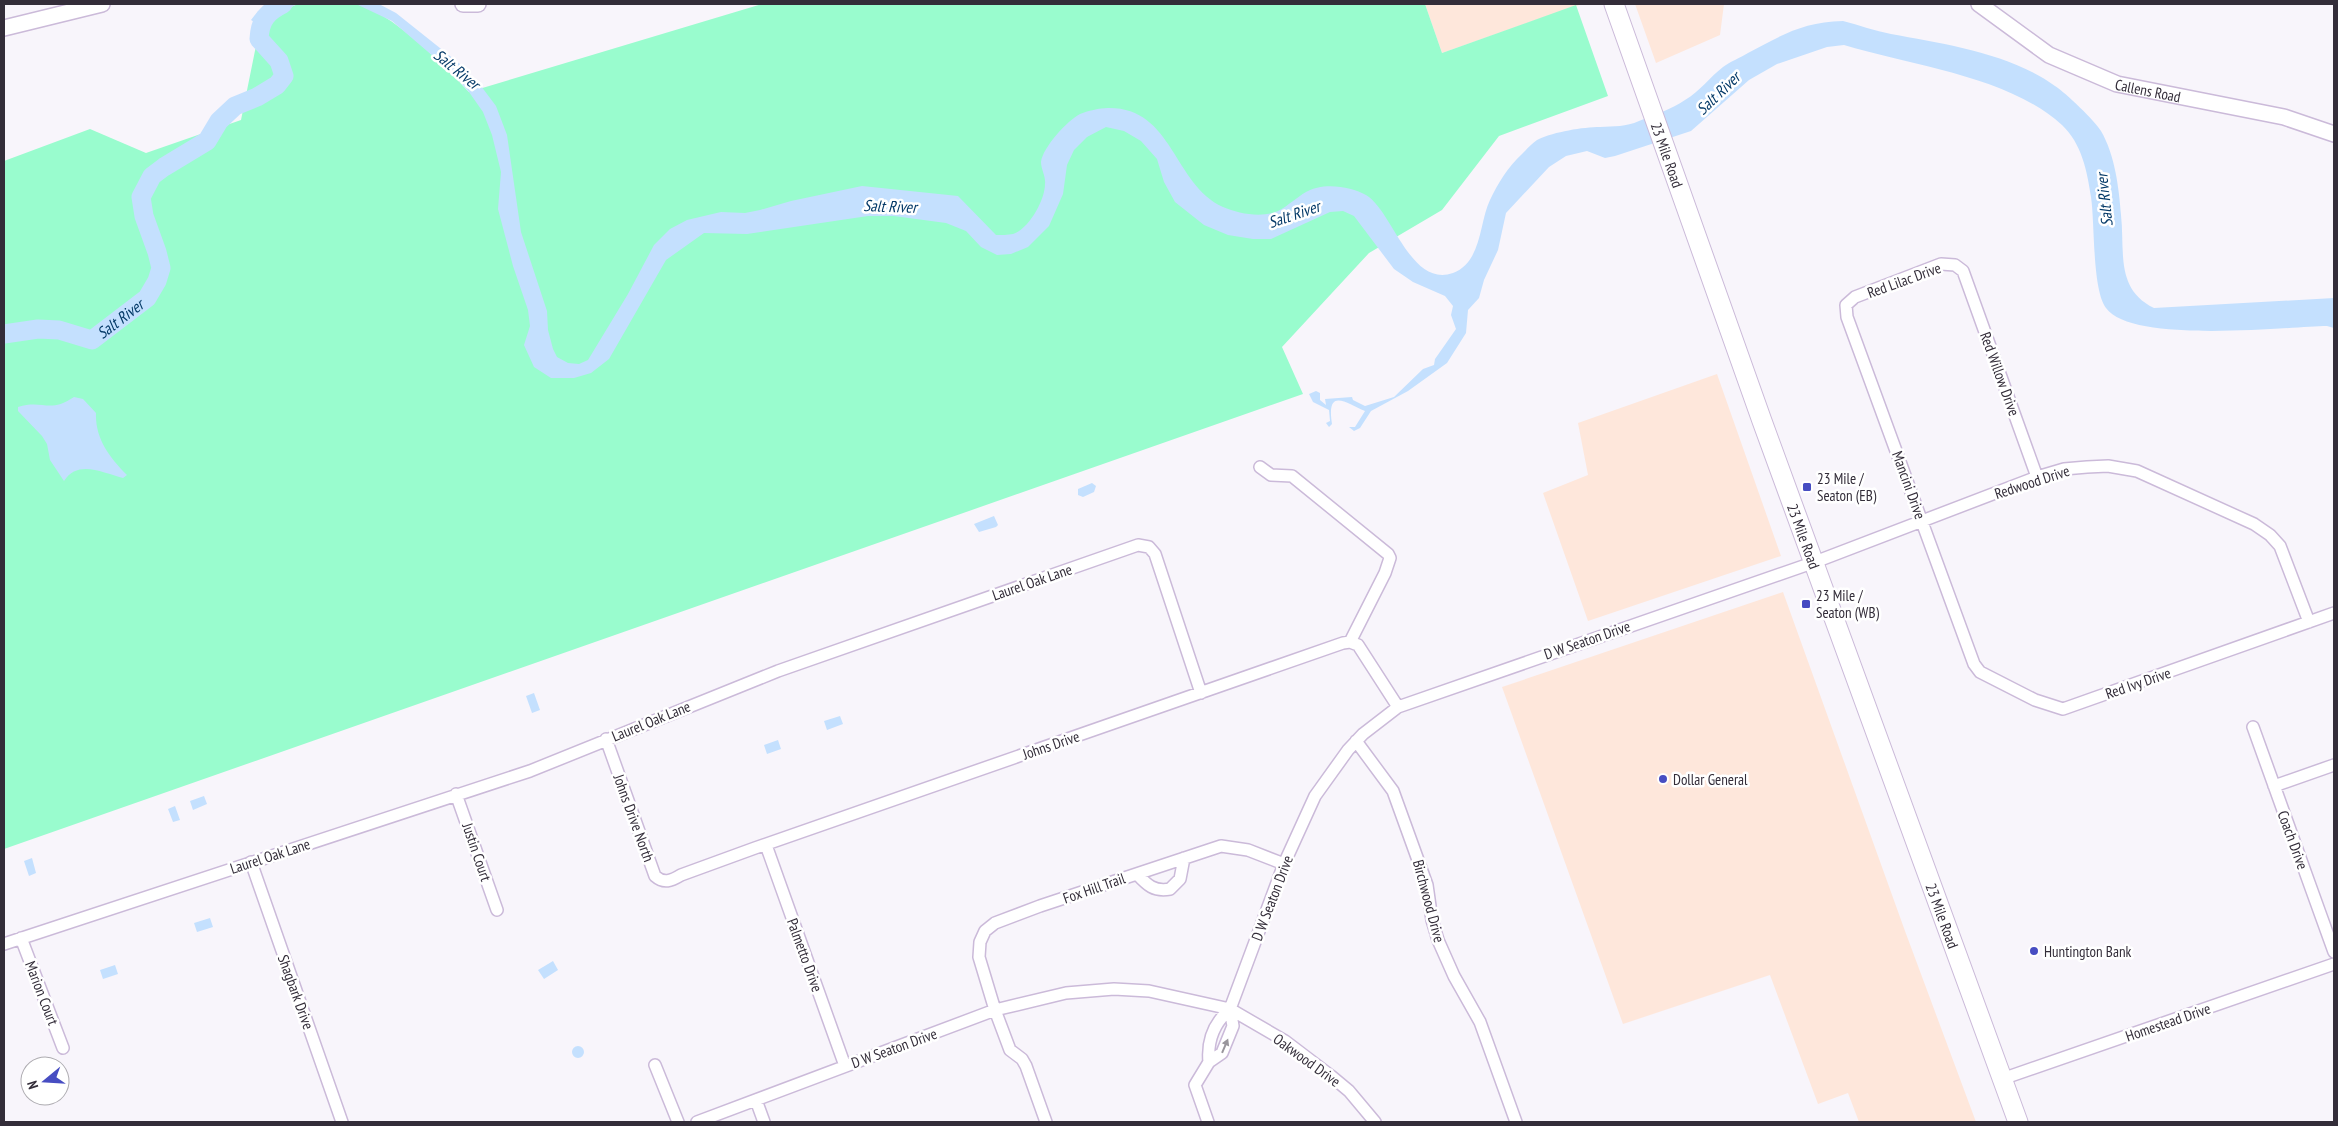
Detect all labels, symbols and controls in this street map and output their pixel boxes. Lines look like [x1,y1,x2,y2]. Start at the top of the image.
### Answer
water label: Salt River [430,45,486,95]
water label: Salt River [1692,66,1746,119]
street label: Callens Road [2113,74,2182,106]
street label: 23 Mile Road [1647,120,1688,190]
water label: Salt River [2091,170,2117,227]
water label: Salt River [863,195,920,217]
water label: Salt River [1266,195,1325,232]
street label: Red Lilac Drive [1865,258,1943,302]
water label: Salt River [93,293,149,343]
street label: Red Willow Drive [1976,329,2024,419]
street label: Mancini Drive [1888,448,1930,522]
street label: Redwood Drive [1992,461,2072,503]
place label: 23 Mile / Seaton (EB) [1817,469,1877,505]
marker: 23 Mile / Seaton (EB) [1801,481,1813,493]
street label: 23 Mile Road [1783,501,1825,571]
street label: Laurel Oak Lane [990,559,1074,605]
place label: 23 Mile / Seaton (WB) [1816,586,1880,622]
marker: 23 Mile / Seaton (WB) [1800,598,1812,610]
street label: D W Seaton Drive [1541,616,1633,664]
street label: Red Ivy Drive [2103,663,2173,703]
street label: Laurel Oak Lane [609,697,693,745]
street label: Johns Drive [1019,726,1082,764]
place label: Dollar General [1673,770,1748,789]
street label: Johns Drive North [609,771,659,864]
marker: Dollar General [1657,773,1669,785]
street label: Coach Drive [2274,808,2312,872]
street label: Justin Court [458,819,496,884]
street label: Laurel Oak Lane [228,834,312,878]
street label: D W Seaton Drive [1247,853,1297,943]
street label: Birchwood Drive [1409,857,1449,945]
street label: Fox Hill Trail [1060,868,1128,908]
street label: 23 Mile Road [1922,880,1963,951]
street label: Palmetto Drive [783,916,827,994]
place label: Huntington Bank [2044,942,2131,961]
marker: Huntington Bank [2028,945,2040,957]
street label: Shagbark Drive [274,952,318,1032]
street label: Marion Court [21,958,63,1028]
street label: Homestead Drive [2123,999,2213,1045]
street label: D W Seaton Drive [849,1024,939,1072]
street label: Oakwood Drive [1270,1029,1344,1091]
one-way arrow [1222,1038,1230,1053]
north arrow [20,1056,70,1106]
text: N [23,1079,42,1091]

